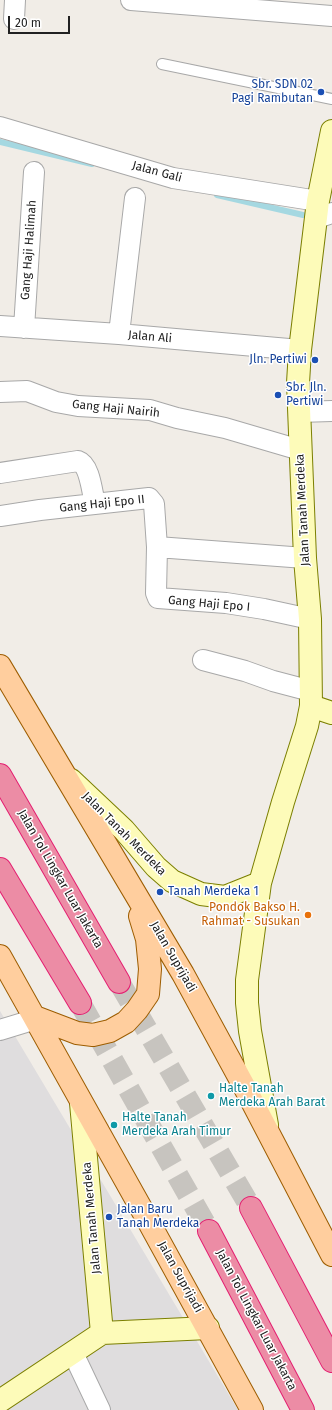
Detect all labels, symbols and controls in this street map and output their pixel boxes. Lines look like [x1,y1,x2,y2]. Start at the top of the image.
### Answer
scale bar [10,8,72,34]
text: 20 m [15,16,41,30]
place label: Sbr. SDN 02 Pagi Rambutan [232,78,313,106]
marker: Sbr. SDN 02 Pagi Rambutan [316,87,326,97]
street label: Jalan Gali [130,158,184,186]
street label: Gang Haji Halimah [18,199,40,301]
street label: Jalan Ali [127,328,173,346]
place label: Jln. Pertiwi [249,353,307,367]
marker: Jln. Pertiwi [310,355,320,365]
place label: Sbr. Jln. Pertiwi [286,381,326,409]
marker: Sbr. Jln. Pertiwi [273,390,283,400]
street label: Gang Haji Nairih [71,397,161,421]
street label: Jalan Tanah Merdeka [293,453,313,567]
street label: Gang Haji Epo II [59,492,145,516]
street label: Gang Haji Epo I [167,593,251,615]
street label: Jalan Tanah Merdeka [79,789,169,879]
street label: Jalan Tol Lingkar Luar Jakarta [14,807,106,951]
place label: Tanah Merdeka 1 [168,885,259,899]
marker: Tanah Merdeka 1 [155,887,165,897]
place label: Pondok Bakso H. Rahmat - Susukan [201,901,300,929]
marker: Pondok Bakso H. Rahmat - Susukan [303,910,313,920]
street label: Jalan Suprijadi [147,919,199,995]
place label: Halte Tanah Merdeka Arah Barat [219,1082,325,1110]
marker: Halte Tanah Merdeka Arah Barat [206,1091,216,1101]
place label: Halte Tanah Merdeka Arah Timur [122,1111,231,1139]
marker: Halte Tanah Merdeka Arah Timur [109,1120,119,1130]
street label: Jalan Tanah Merdeka [80,1161,104,1275]
place label: Jalan Baru Tanah Merdeka [117,1203,199,1231]
marker: Jalan Baru Tanah Merdeka [104,1212,114,1222]
street label: Jalan Suprijadi [154,1239,206,1315]
street label: Jalan Tol Lingkar Luar Jakarta [213,1247,299,1393]

